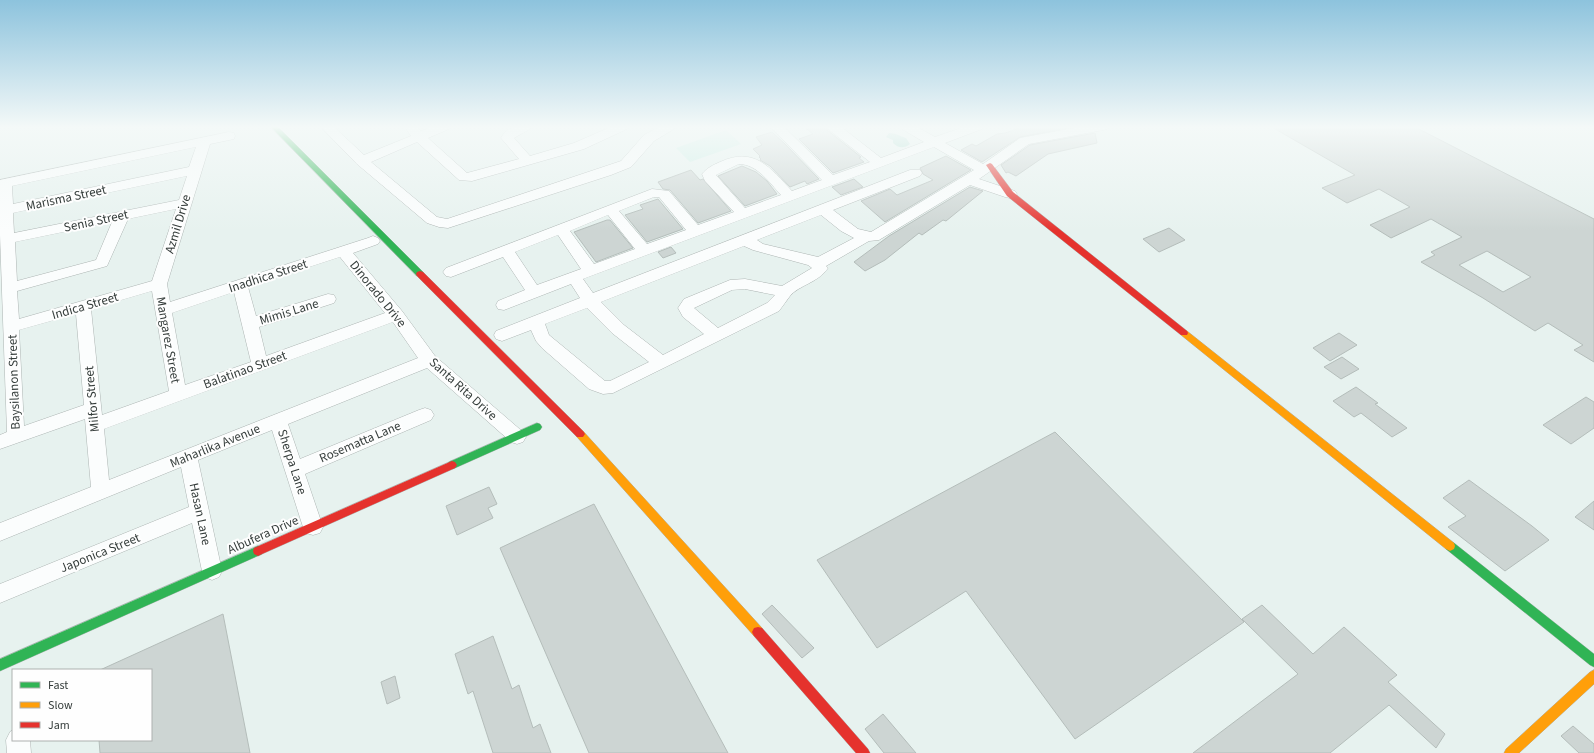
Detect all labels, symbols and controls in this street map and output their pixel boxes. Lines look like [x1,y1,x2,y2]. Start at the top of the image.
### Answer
street label: Marisma Street [24,181,108,215]
street label: Azmil Drive [161,192,195,256]
street label: Senia Street [62,205,130,237]
street label: Inadhica Street [226,255,310,297]
street label: Dinorado Drive [345,257,411,331]
street label: Indica Street [50,288,121,324]
street label: Mimis Lane [257,294,321,330]
street label: Mangarez Street [152,295,185,385]
street label: Baysilanon Street [3,334,25,430]
street label: Balatinao Street [201,346,290,393]
street label: Santa Rita Drive [425,354,501,424]
street label: Milfor Street [80,365,104,433]
street label: Rosematta Lane [316,417,404,467]
street label: Maharlika Avenue [167,420,263,472]
street label: Sherpa Lane [273,427,311,497]
street label: Hasan Lane [185,481,215,547]
street label: Albufera Drive [224,511,302,559]
street label: Japonica Street [57,529,143,577]
legend [12,669,152,741]
text: Fast [48,677,68,694]
text: Slow [48,697,73,714]
text: Jam [48,717,70,734]

